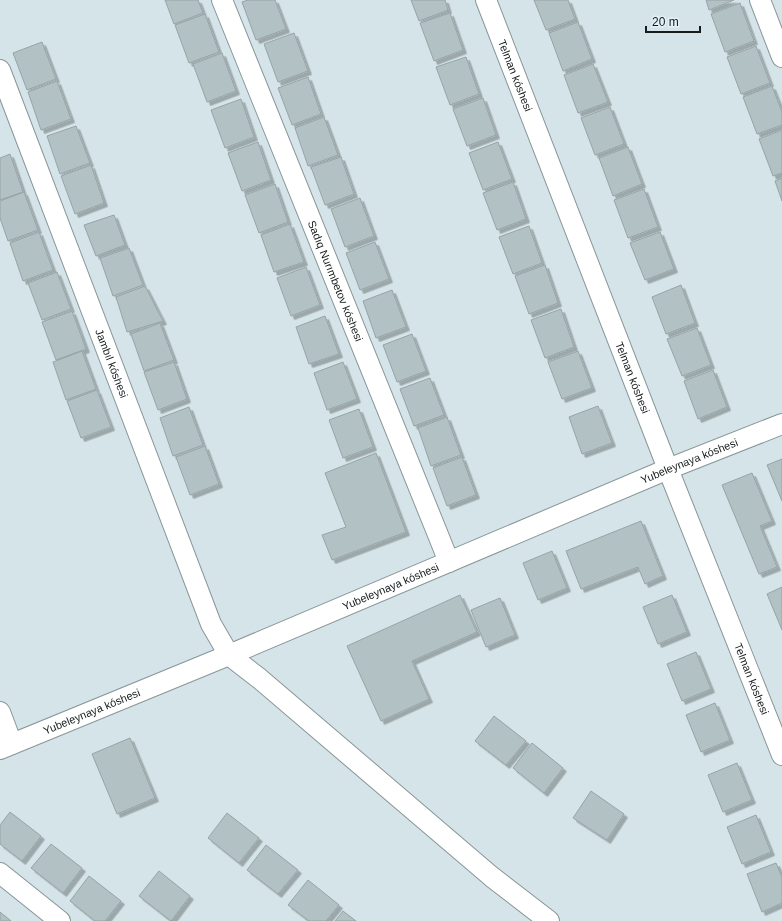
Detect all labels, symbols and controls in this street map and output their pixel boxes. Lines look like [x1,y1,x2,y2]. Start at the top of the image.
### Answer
scale bar [646,8,700,34]
text: 20 m [652,15,679,29]
street label: Telman kóshesi [496,38,535,113]
street label: Sadıq Nurımbetov kóshesi [306,219,365,343]
street label: Jambıl kóshesi [93,327,130,400]
street label: Telman kóshesi [613,340,652,415]
street label: Yubeleynaya kóshesi [639,436,739,486]
street label: Yubeleynaya kóshesi [341,561,441,612]
street label: Telman kóshesi [732,641,771,716]
street label: Yubeleynaya kóshesi [41,686,142,737]

